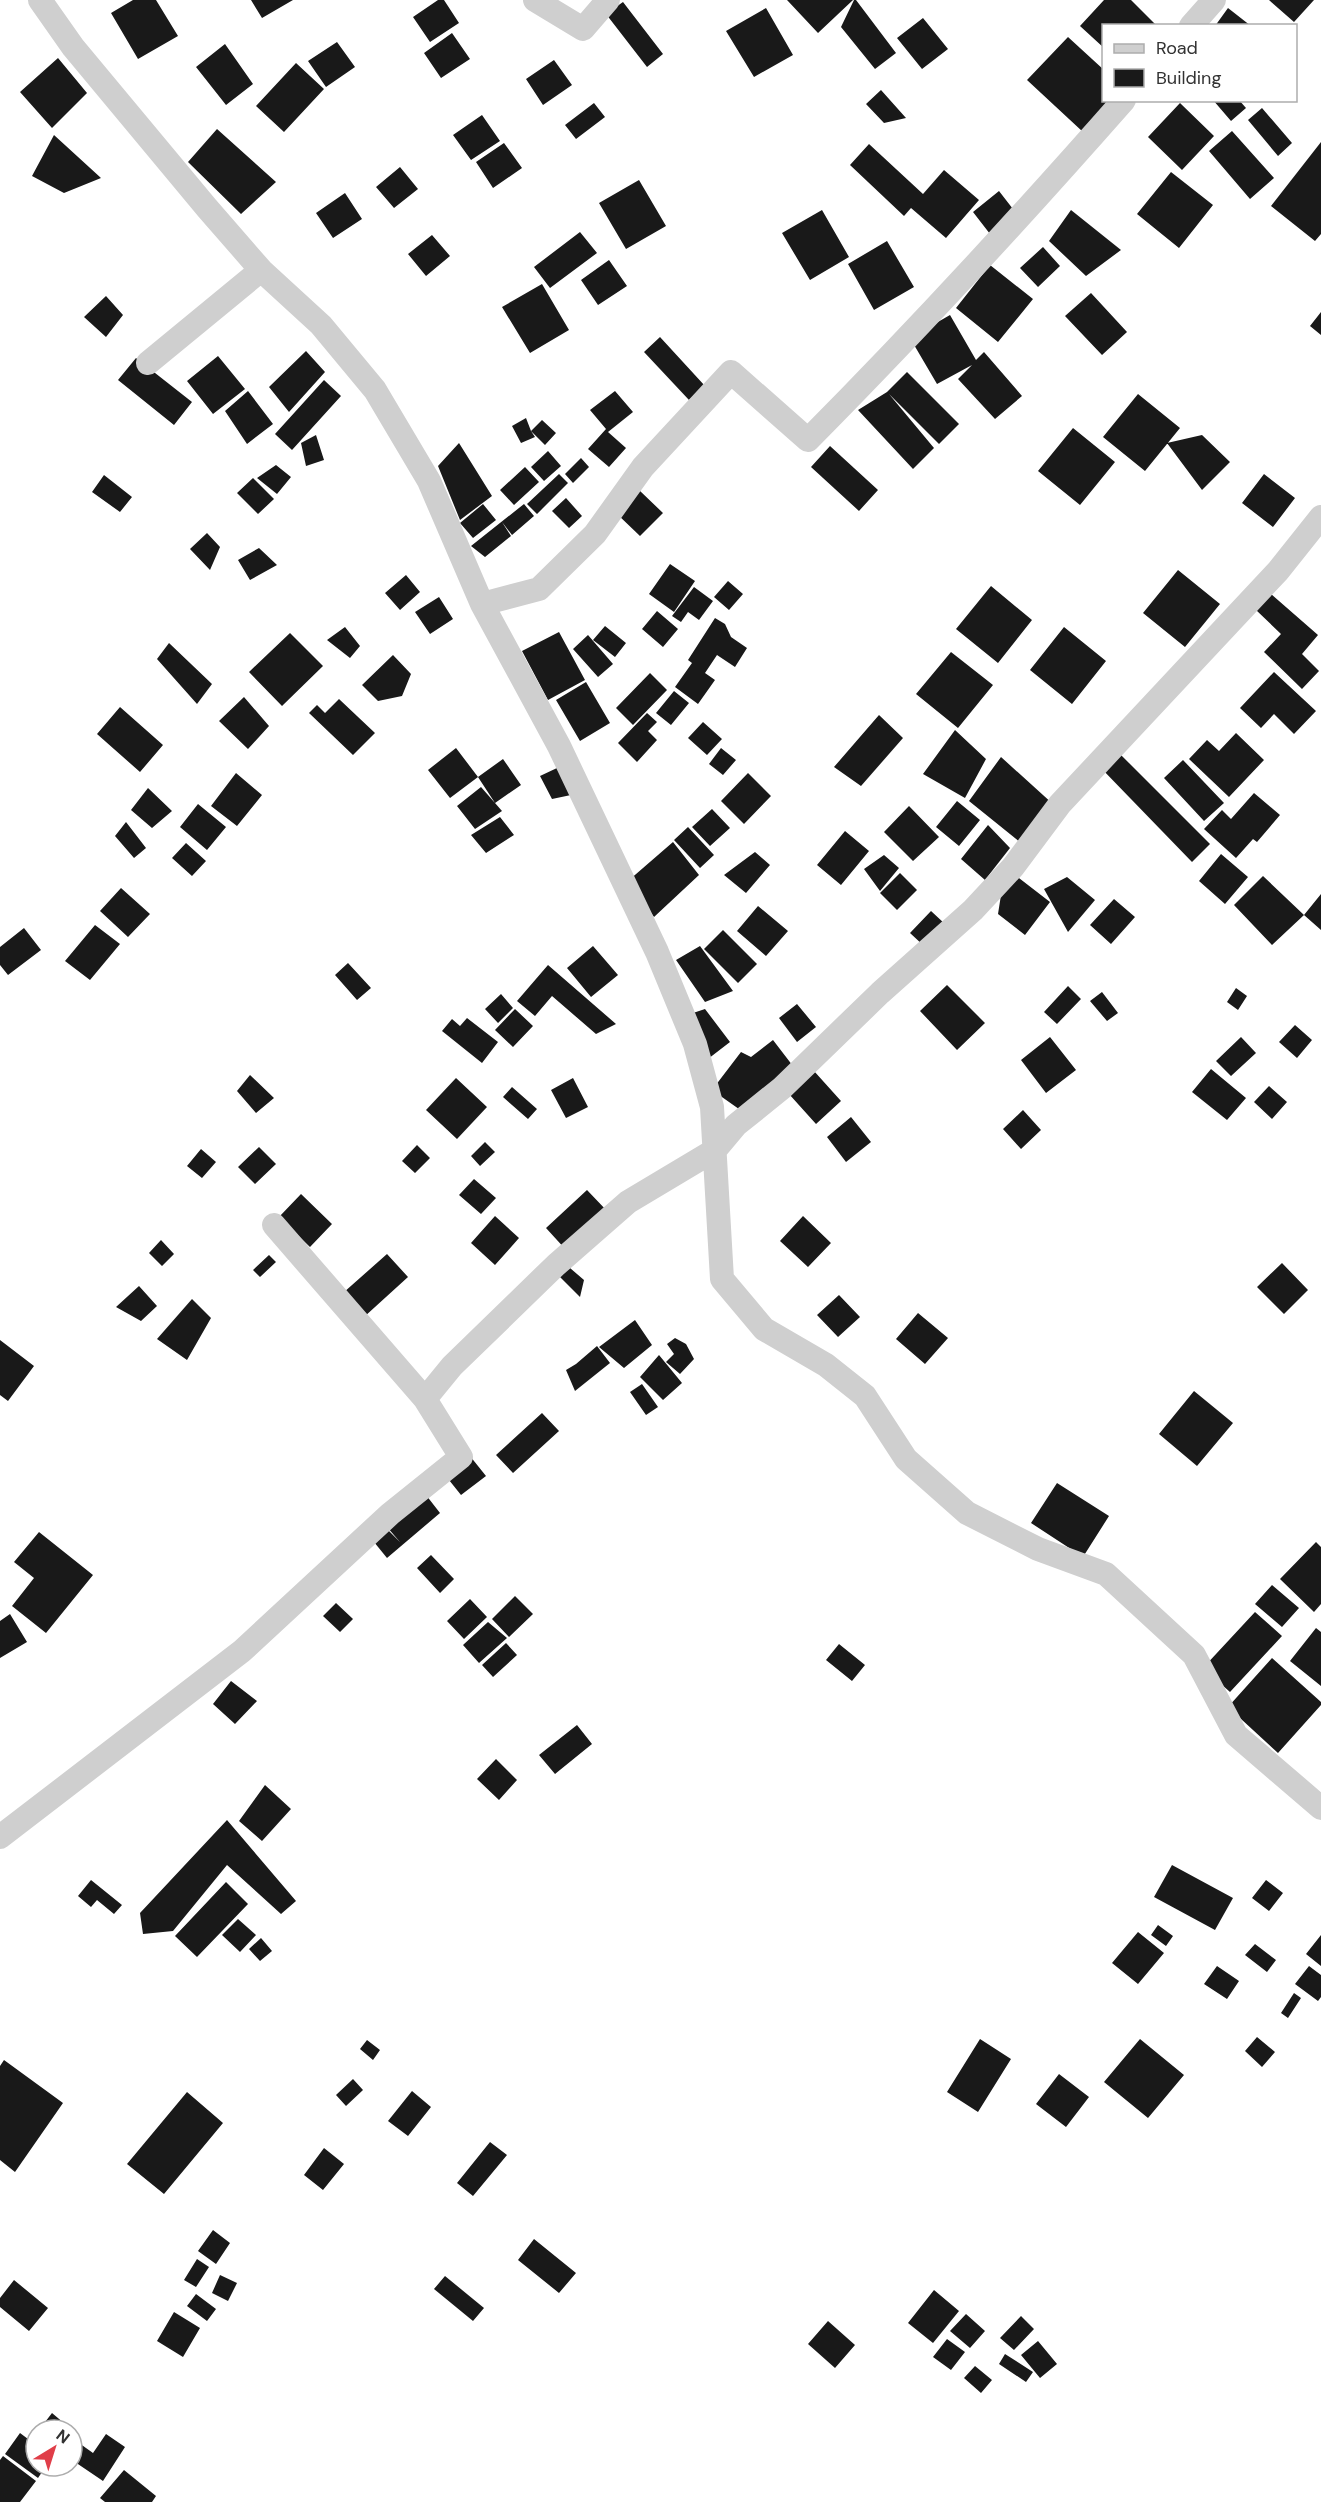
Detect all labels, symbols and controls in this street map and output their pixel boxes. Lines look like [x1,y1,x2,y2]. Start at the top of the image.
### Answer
legend [1102,24,1297,102]
text: Road [1156,36,1198,60]
text: Building [1156,66,1221,90]
north arrow [24,2418,84,2478]
text: N [52,2425,74,2448]

